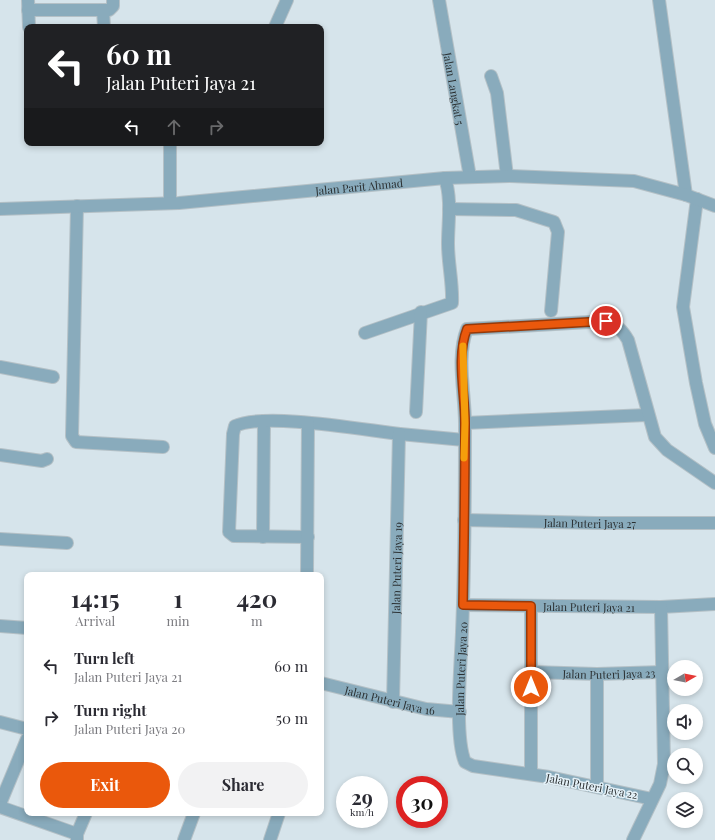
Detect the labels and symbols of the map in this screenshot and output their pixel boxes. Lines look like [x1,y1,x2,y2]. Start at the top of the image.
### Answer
street label: Jalan Langkat 5 [441,50,468,127]
street label: Jalan Parit Ahmad [314,174,404,198]
pin [589,304,623,338]
street label: Jalan Puteri Jaya 27 [543,514,637,531]
street label: Jalan Puteri Jaya 19 [387,521,405,615]
street label: Jalan Puteri Jaya 21 [542,598,635,614]
street label: Jalan Puteri Jaya 20 [451,621,470,717]
north arrow [667,660,703,696]
street label: Jalan Puteri Jaya 23 [561,665,656,682]
position arrow [510,666,552,708]
street label: Jalan Puteri Jaya 16 [342,681,436,717]
street label: Jalan Puteri Jaya 22 [544,770,639,802]
speed limit sign: 30 [396,776,448,828]

